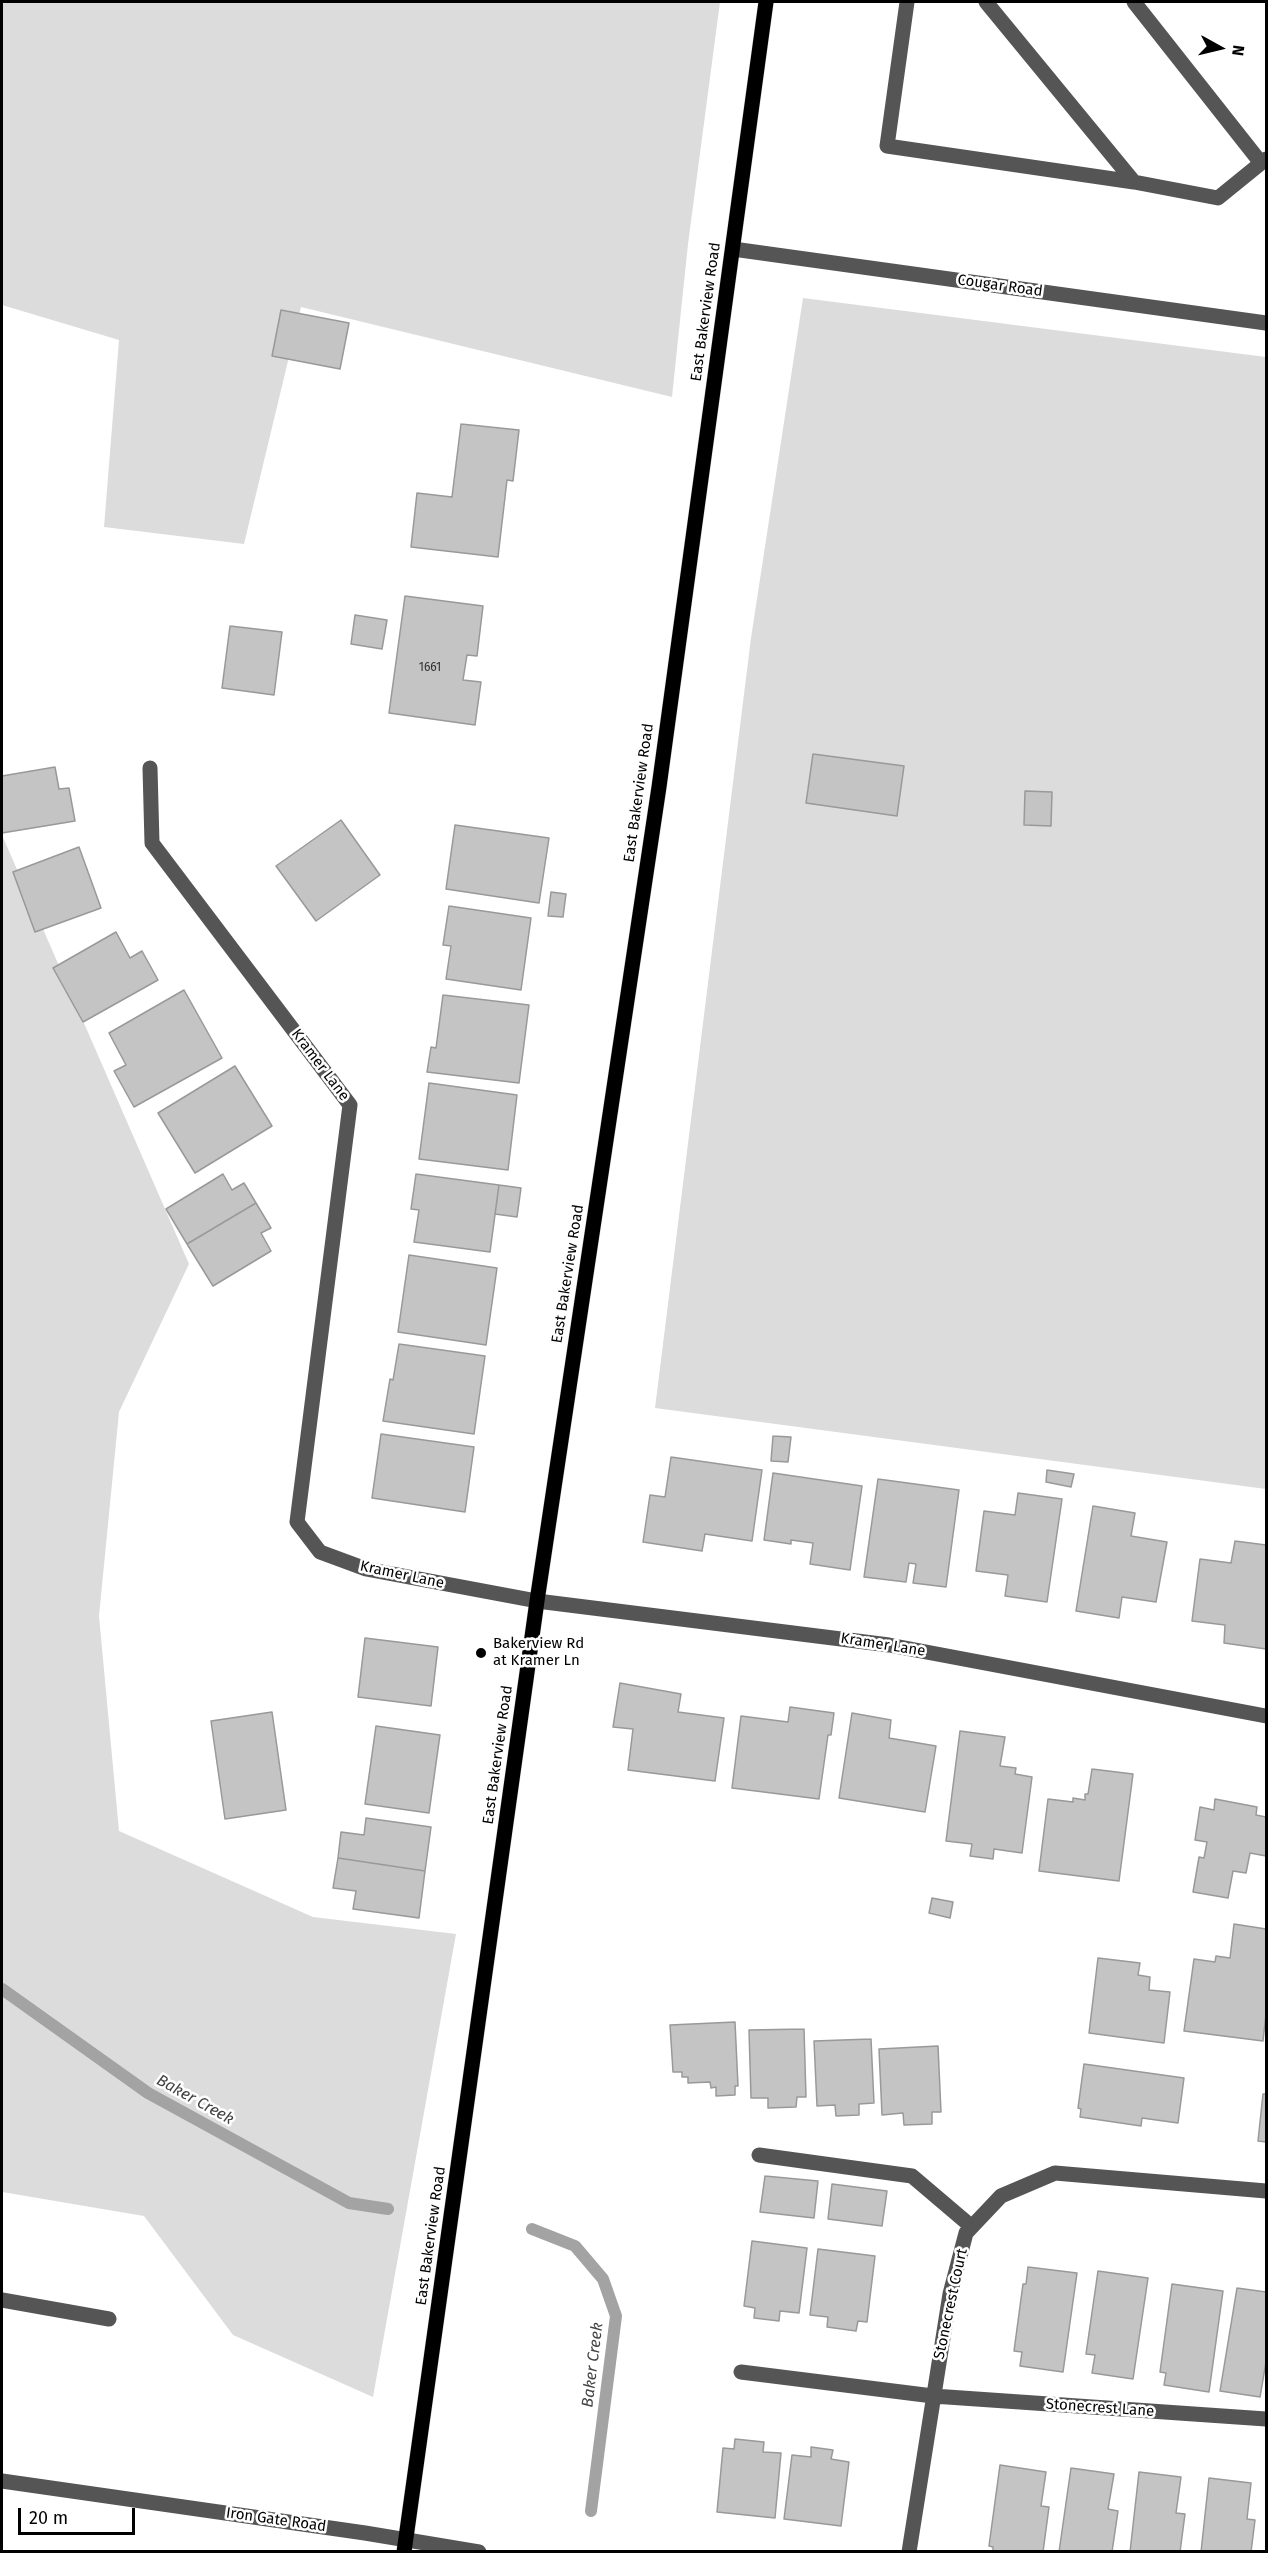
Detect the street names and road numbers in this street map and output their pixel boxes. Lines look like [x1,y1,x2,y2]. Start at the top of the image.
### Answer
street label: East Bakerview Road [687,241,725,383]
street label: Cougar Road [956,271,1044,301]
street label: East Bakerview Road [620,722,658,864]
street label: Kramer Lane [287,1025,353,1105]
street label: East Bakerview Road [548,1203,588,1345]
street label: Kramer Lane [358,1557,446,1593]
street label: Kramer Lane [839,1629,927,1661]
street label: East Bakerview Road [479,1684,517,1826]
street label: East Bakerview Road [412,2165,450,2307]
street label: Stonecrest Court [930,2247,972,2361]
street label: Stonecrest Lane [1045,2395,1155,2421]
street label: Iron Gate Road [225,2504,327,2536]

